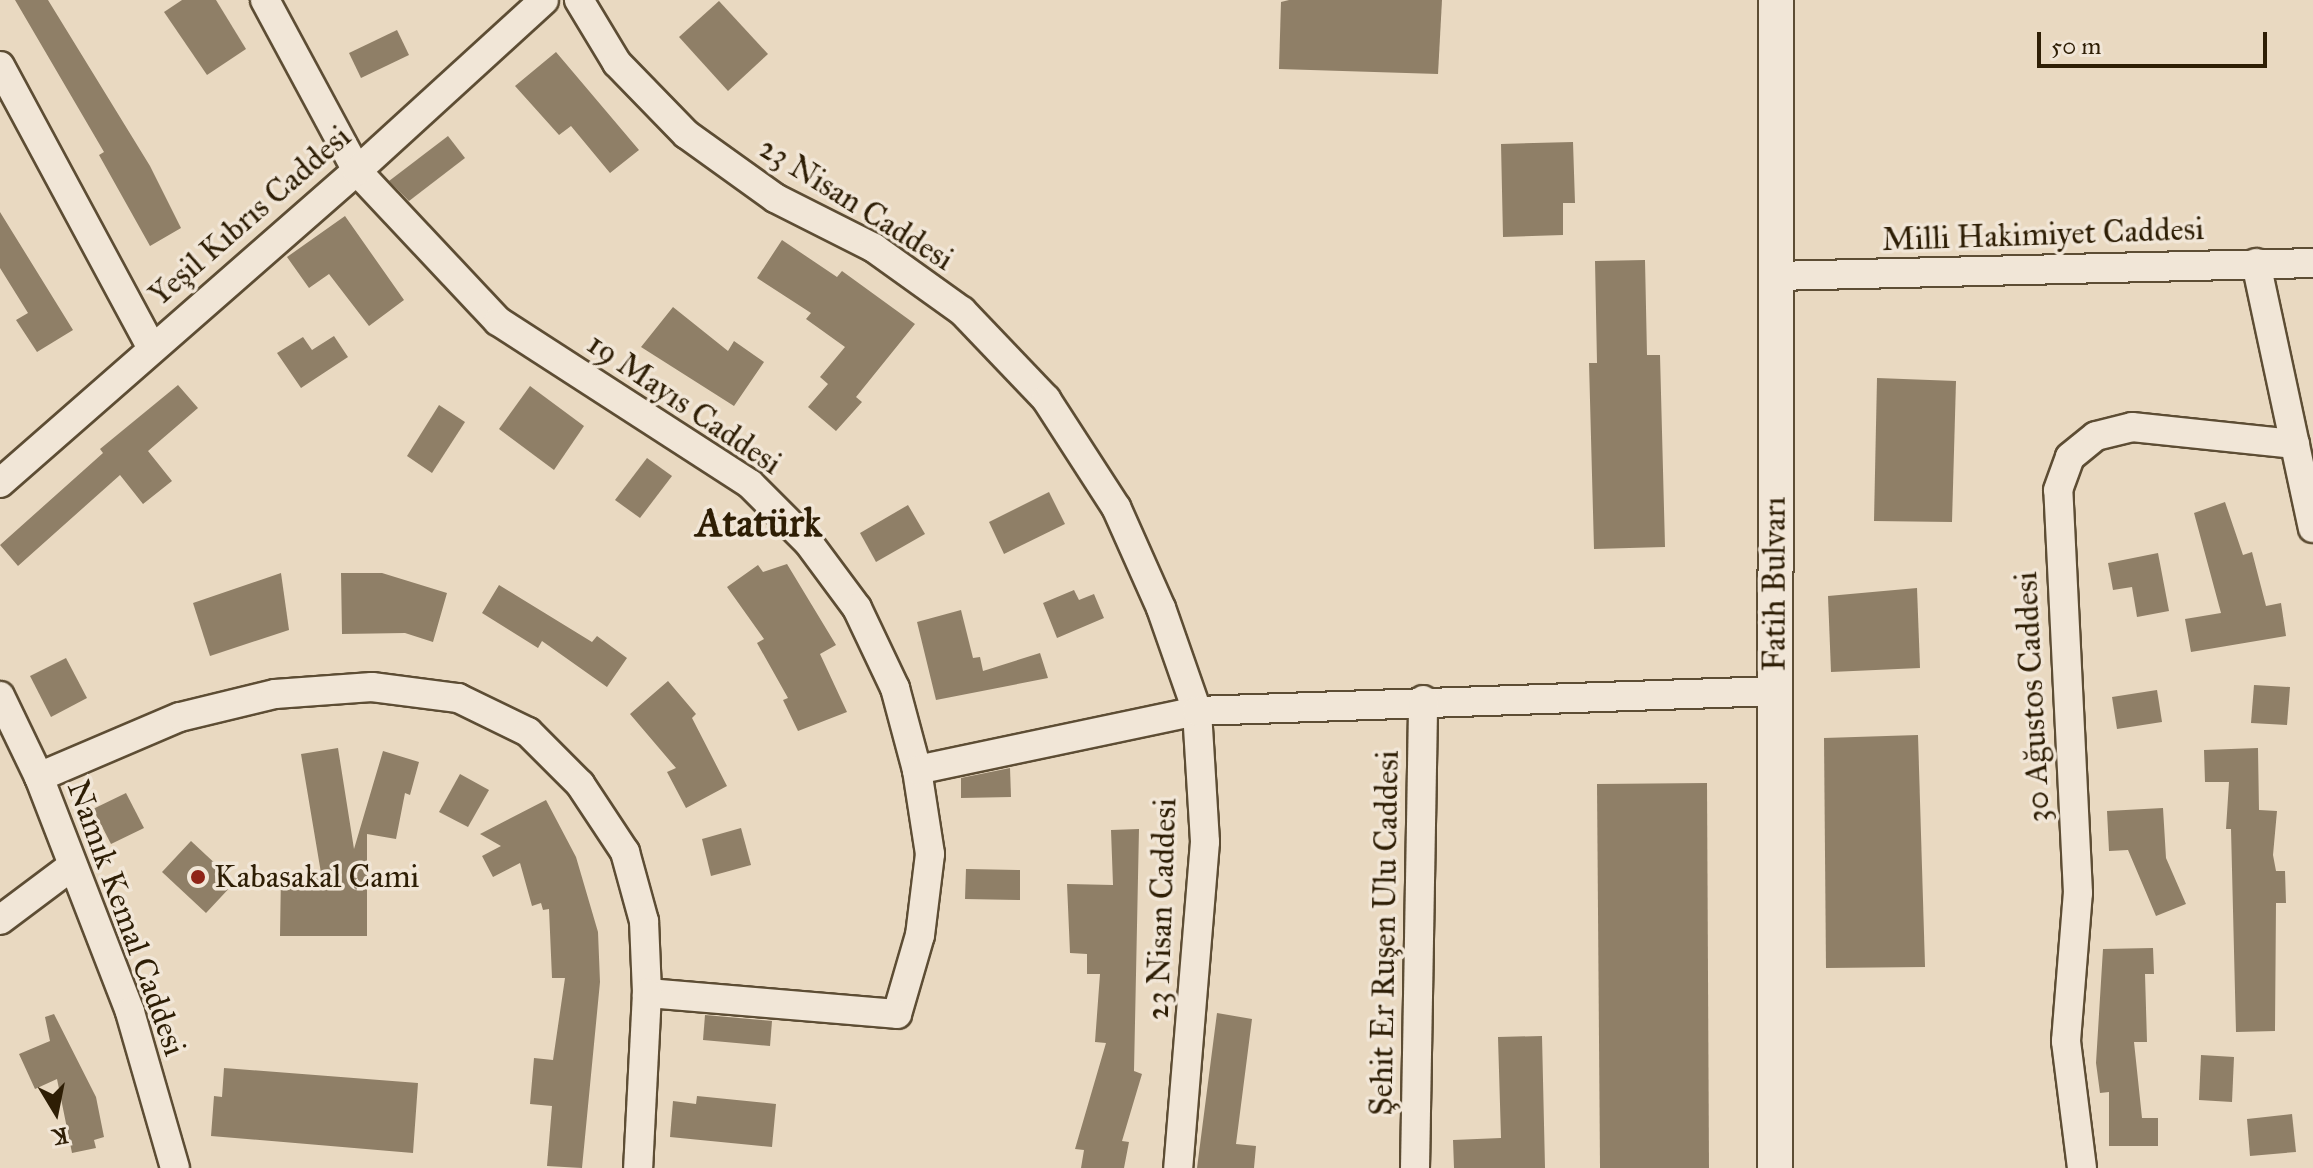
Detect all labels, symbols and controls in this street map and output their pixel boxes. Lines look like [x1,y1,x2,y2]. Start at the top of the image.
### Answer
scale bar [2041,16,2271,66]
text: 50 m [2051,31,2101,61]
street label: Yeşil Kıbrıs Caddesi [141,118,359,314]
street label: 23 Nisan Caddesi [752,129,960,279]
street label: Milli Hakimiyet Caddesi [1881,210,2205,260]
street label: 19 Mayıs Caddesi [580,325,788,483]
street label: Fatih Bulvarı [1756,497,1794,671]
district label: Atatürk [696,499,822,547]
street label: 30 Ağustos Caddesi [2007,571,2059,823]
street label: Şehit Er Ruşen Ulu Caddesi [1363,750,1407,1116]
street label: Namık Kemal Caddesi [58,775,194,1061]
street label: 23 Nisan Caddesi [1139,797,1185,1021]
place label: Kabasakal Cami [214,858,419,896]
marker: Kabasakal Cami [189,868,207,886]
north arrow [16,1072,96,1152]
text: K [50,1121,70,1151]

